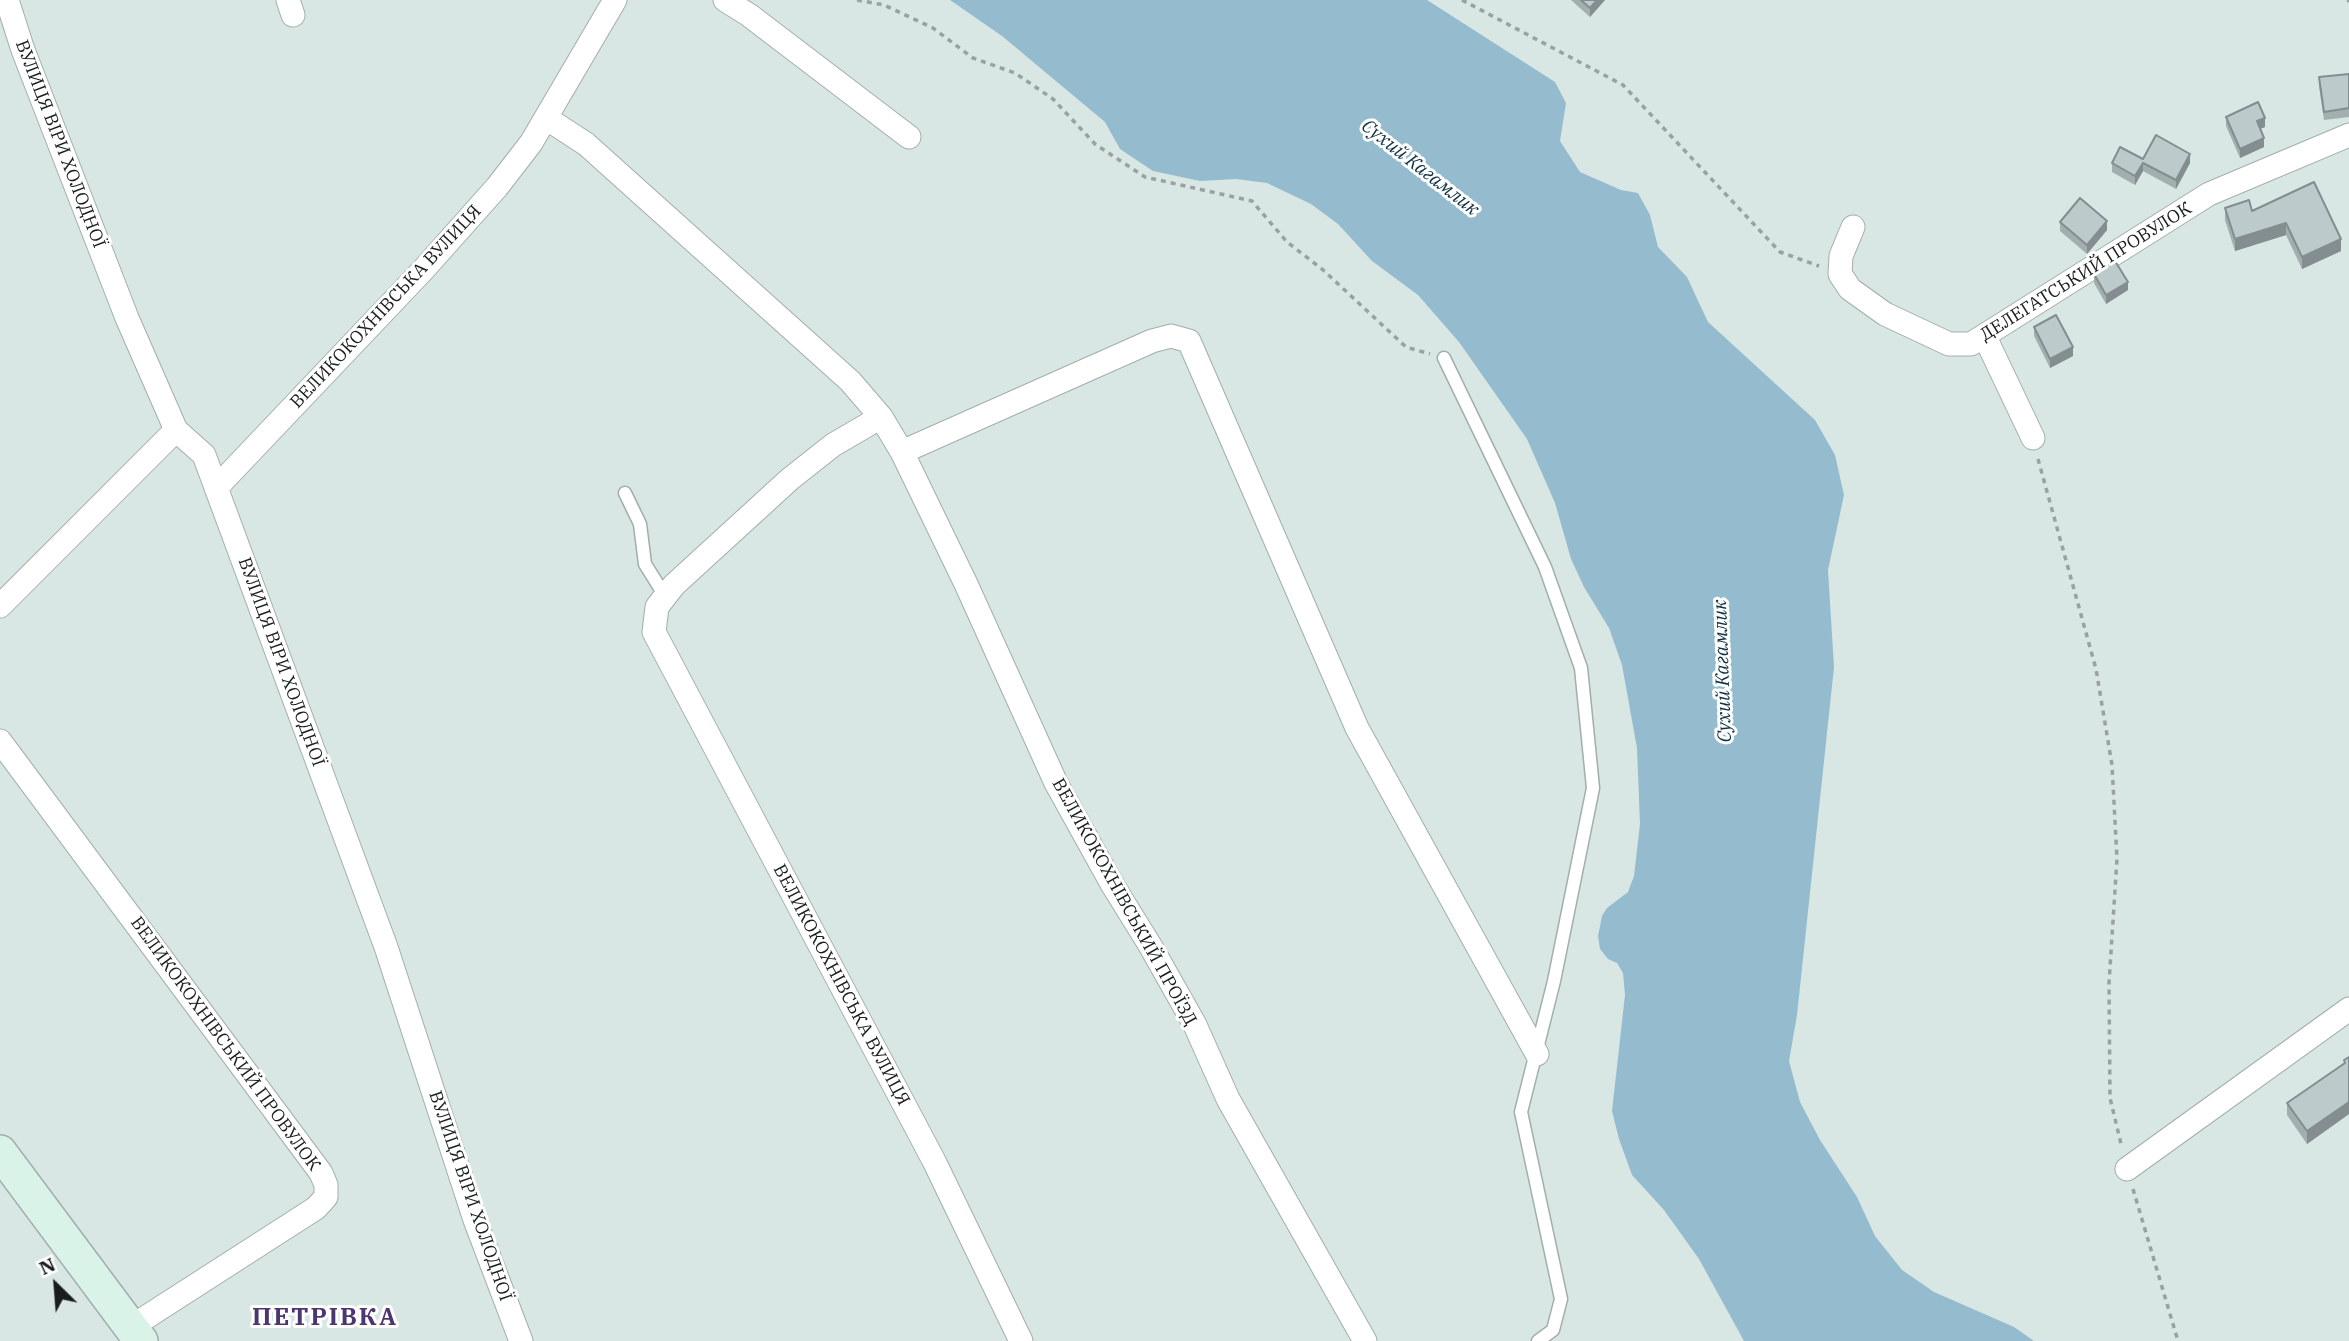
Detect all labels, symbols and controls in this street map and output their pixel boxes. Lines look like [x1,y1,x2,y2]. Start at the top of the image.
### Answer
street label: ВУЛИЦЯ ВІРИ ХОЛОДНОЇ [10,37,110,251]
water label: Сухий Кагамлик [1357,115,1483,221]
street label: ДЕЛЕГАТСЬКИЙ ПРОВУЛОК [1976,198,2196,346]
street label: ВЕЛИКОКОХНІВСЬКА ВУЛИЦЯ [286,201,486,413]
street label: ВУЛИЦЯ ВІРИ ХОЛОДНОЇ [233,554,329,770]
water label: Сухий Кагамлик [1709,599,1737,743]
street label: ВЕЛИКОКОХНІВСЬКИЙ ПРОЇЗД [1047,775,1201,1029]
street label: ВЕЛИКОКОХНІВСЬКА ВУЛИЦЯ [768,861,914,1109]
street label: ВЕЛИКОКОХНІВСЬКИЙ ПРОВУЛОК [125,913,325,1175]
street label: ВУЛИЦЯ ВІРИ ХОЛОДНОЇ [424,1088,516,1304]
north arrow [21,1250,91,1320]
text: N [35,1252,59,1280]
district label: ПЕТРІВКА [253,1304,397,1332]

